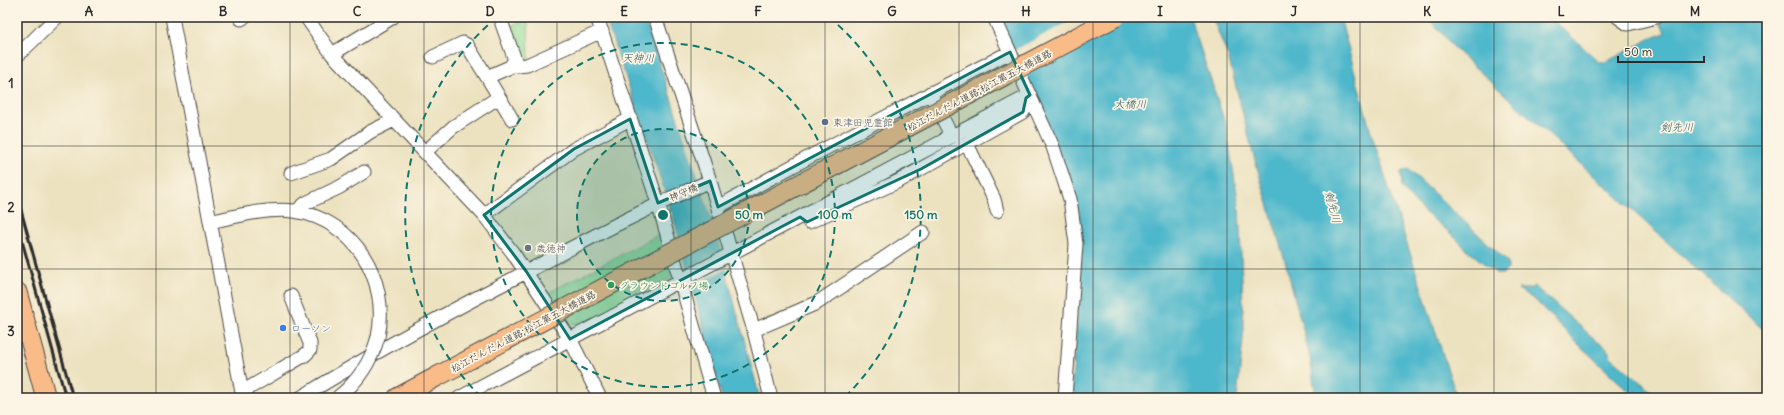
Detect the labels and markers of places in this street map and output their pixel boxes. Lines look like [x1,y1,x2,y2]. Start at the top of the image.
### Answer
place label: 東津田児童館 [833,116,893,129]
marker: 東津田児童館 [820,117,830,127]
centre of rings [656,208,670,222]
place label: 歳徳神 [536,242,566,255]
marker: 歳徳神 [523,243,533,253]
place label: グラウンドゴルフ場 [619,279,709,292]
marker: グラウンドゴルフ場 [606,280,616,290]
place label: ローソン [291,322,331,335]
marker: ローソン [278,323,288,333]

